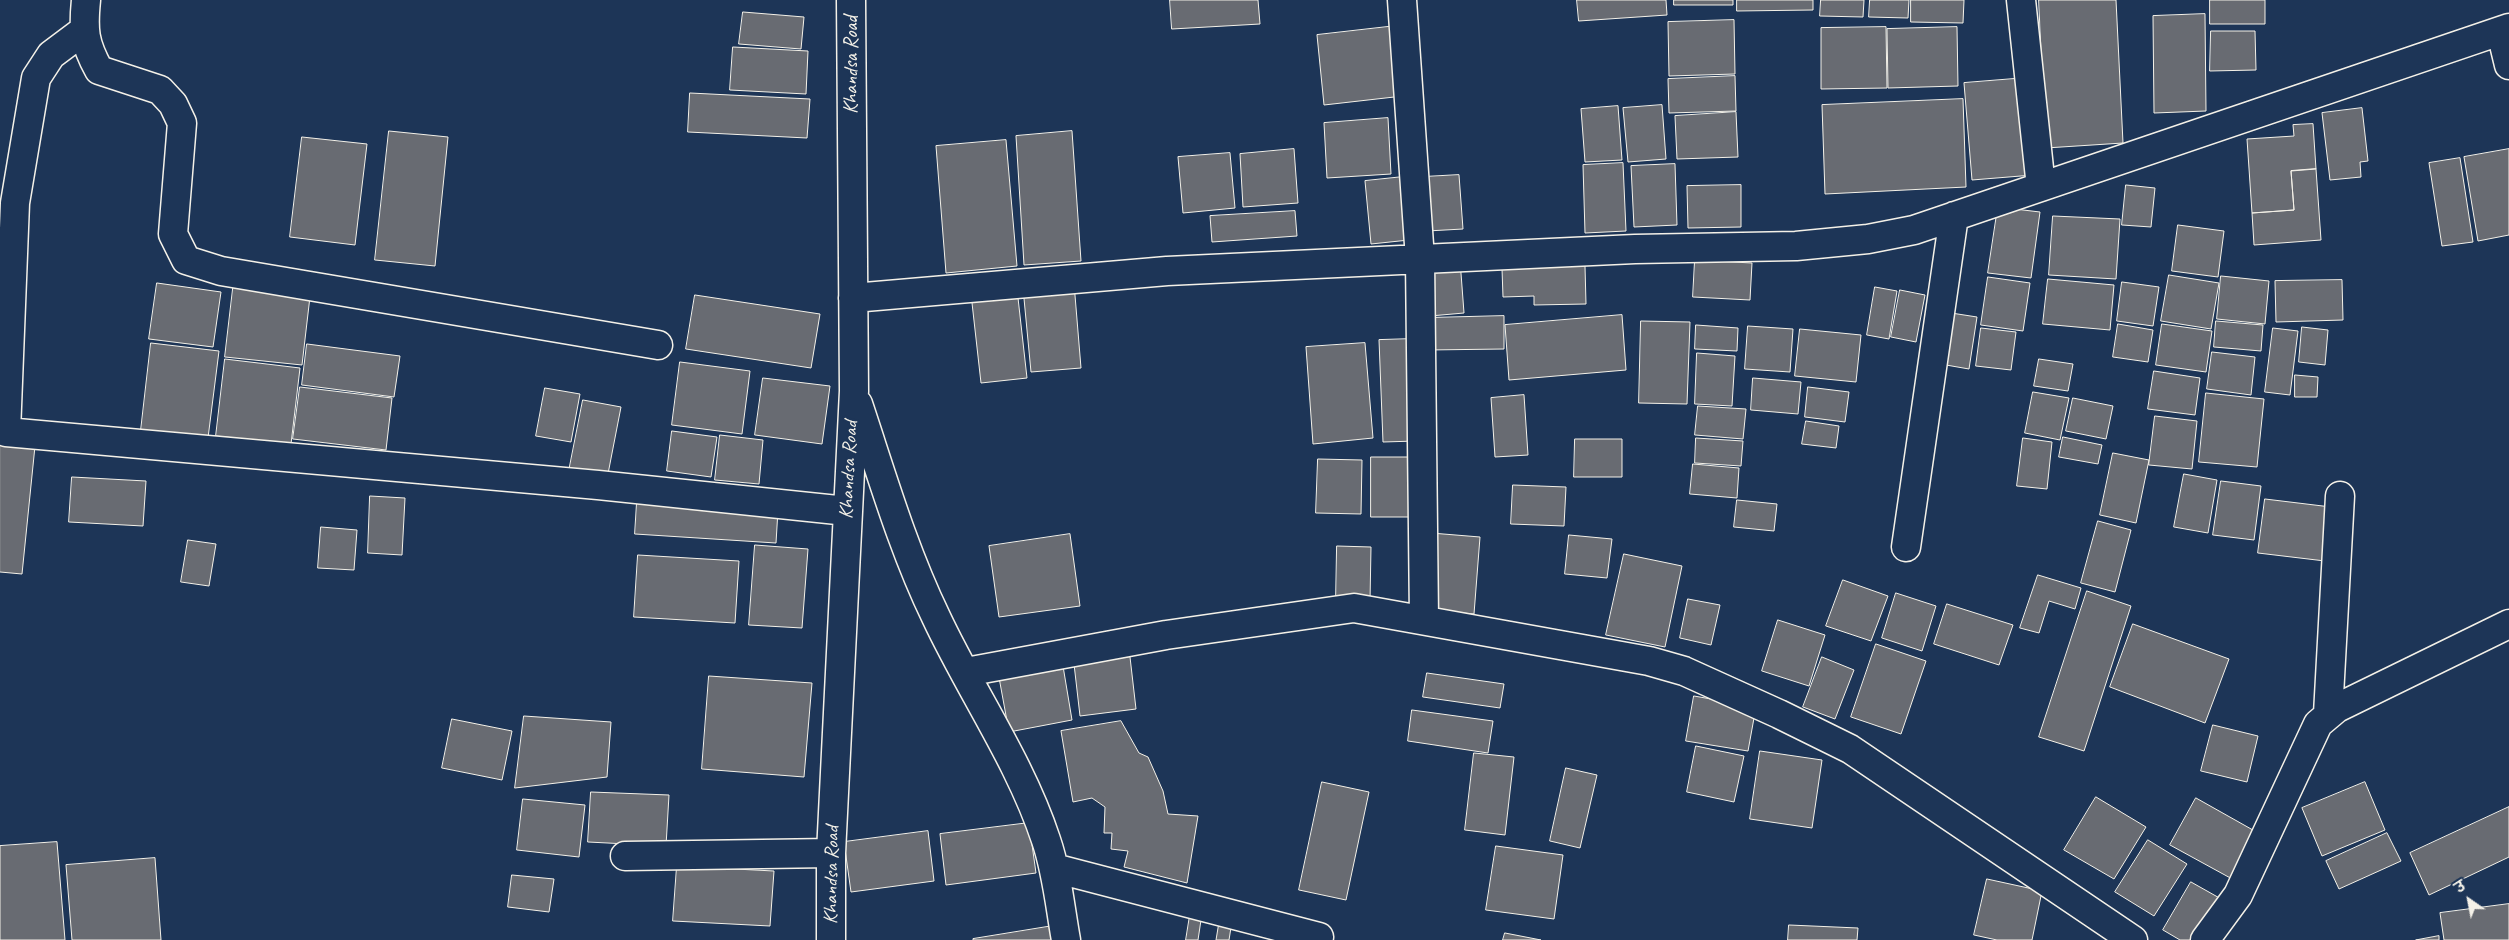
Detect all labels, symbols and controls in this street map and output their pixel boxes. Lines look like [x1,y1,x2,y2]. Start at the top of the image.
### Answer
street label: Khandsa Road [840,16,864,114]
street label: Khandsa Road [834,420,864,520]
street label: Khandsa Road [819,826,845,924]
north arrow [2444,875,2494,925]
text: उ [2452,877,2469,897]

